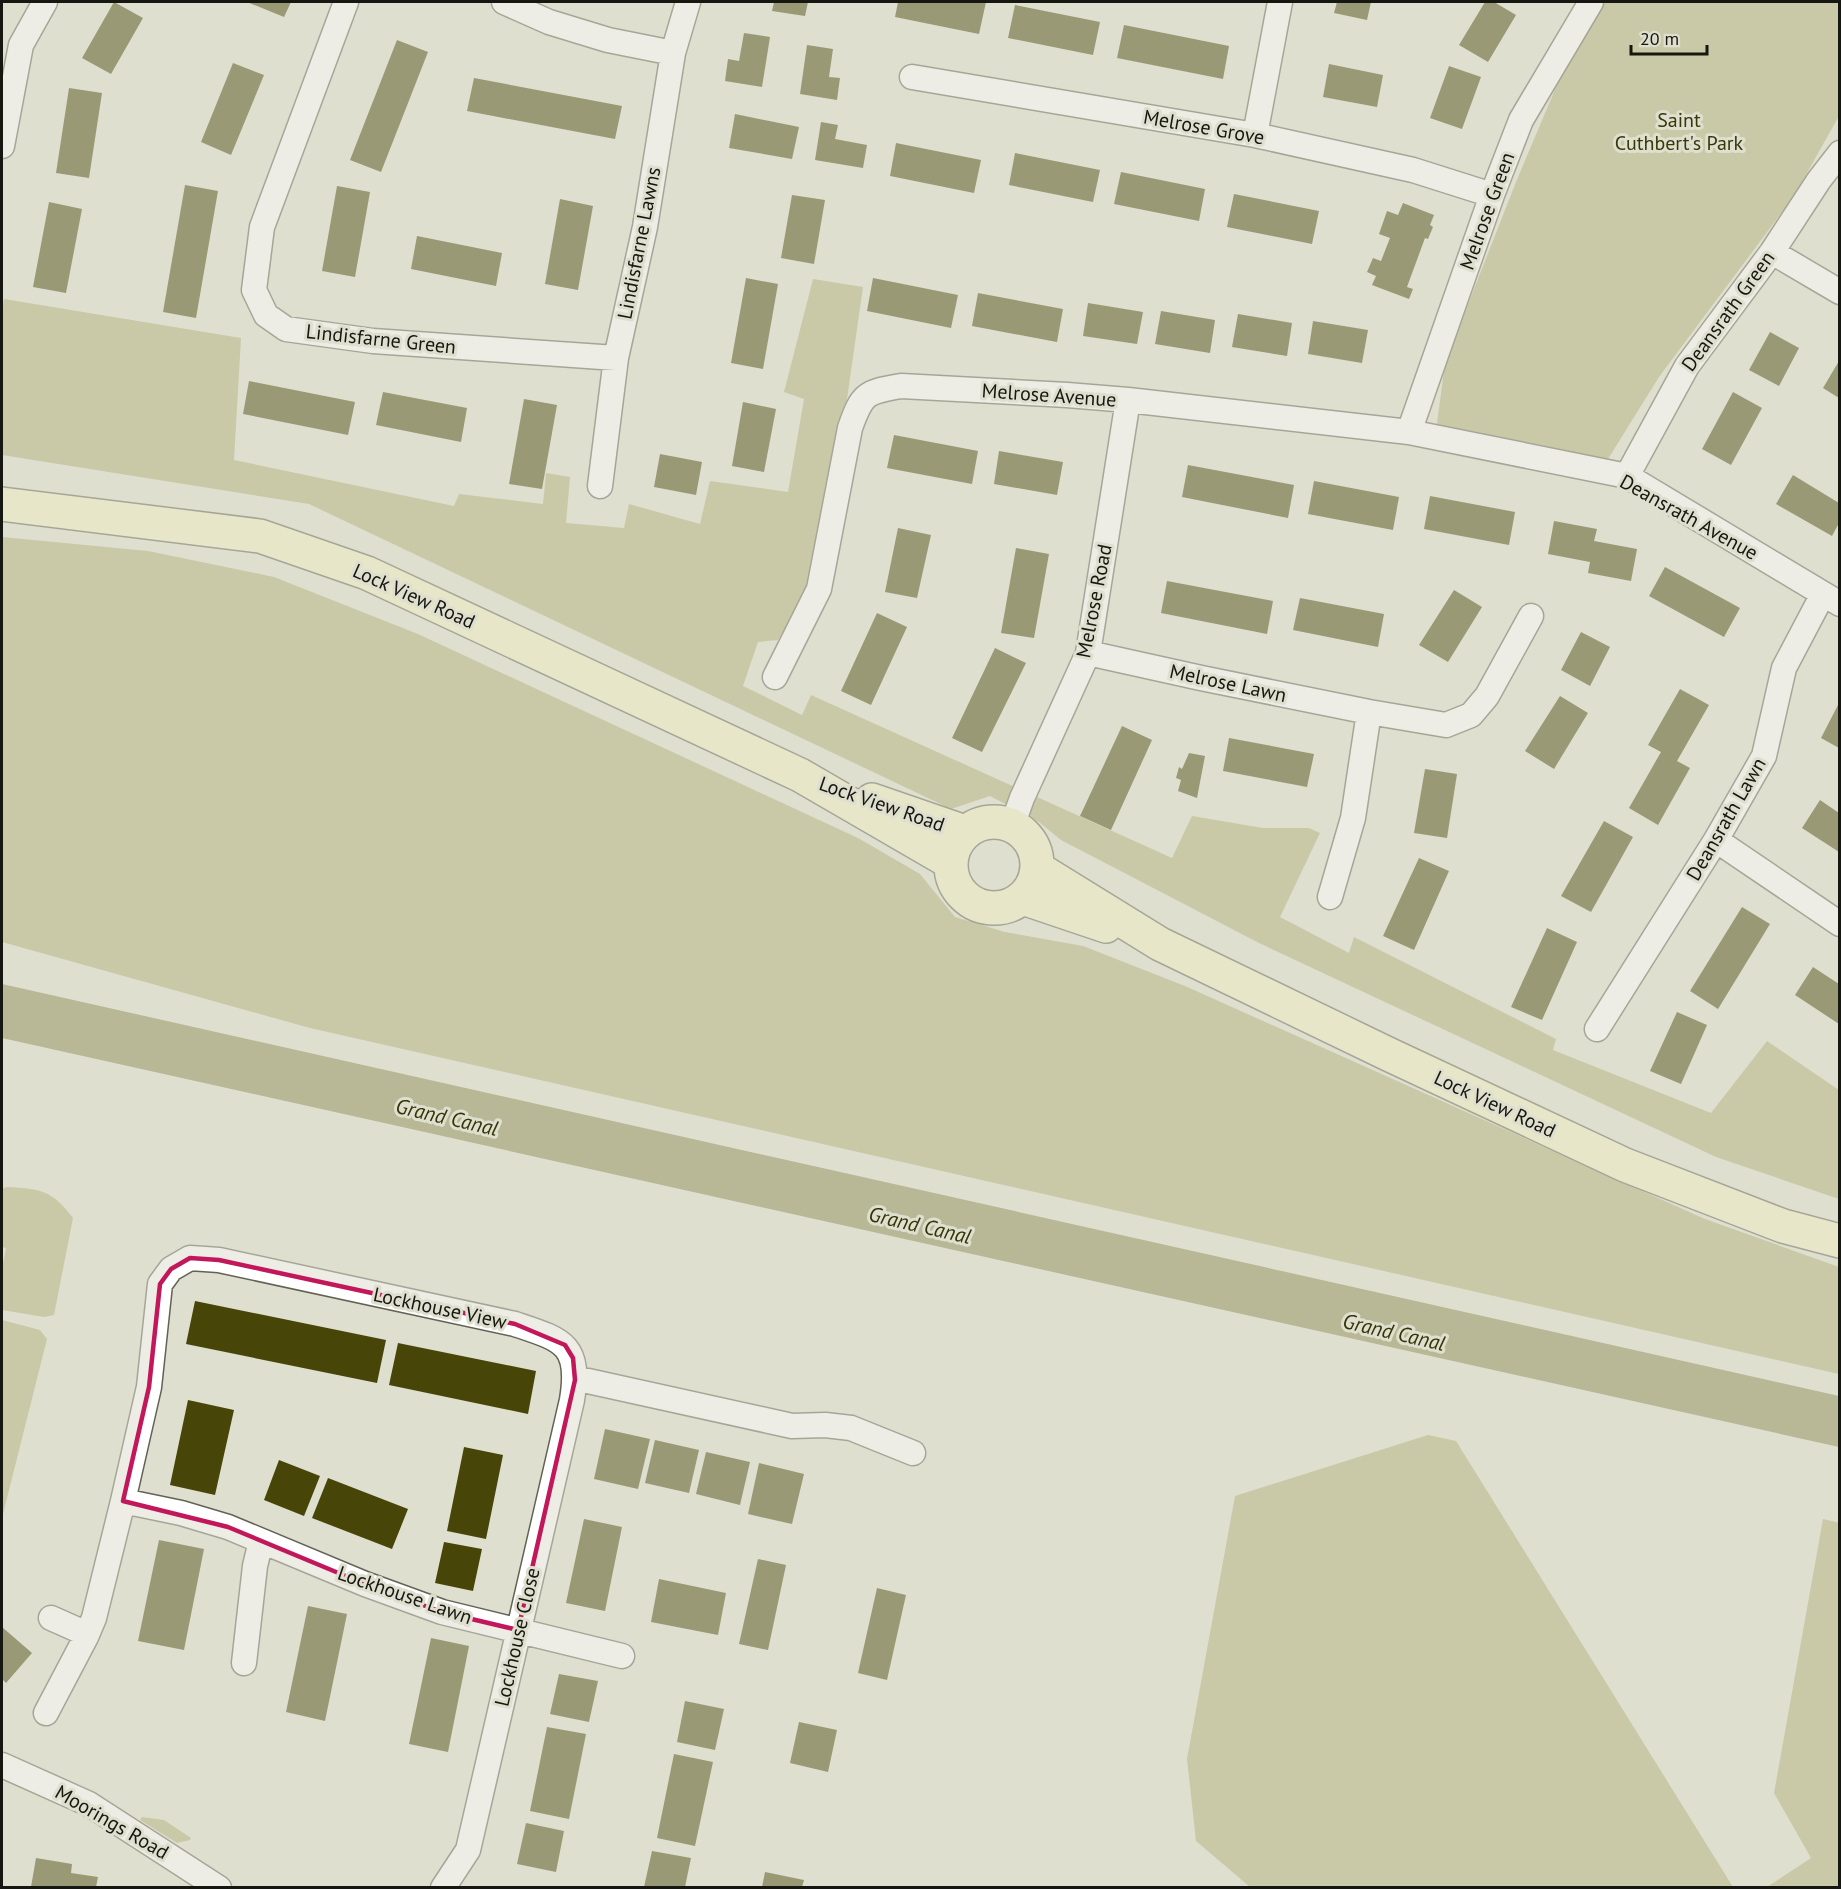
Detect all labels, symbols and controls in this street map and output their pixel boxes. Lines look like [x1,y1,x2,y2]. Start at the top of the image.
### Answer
scale bar [1631,18,1708,56]
text: 20 m [1640,27,1679,50]
street label: Melrose Grove [1141,104,1267,150]
park label: Saint Cuthbert's Park [1615,107,1744,156]
street label: Melrose Green [1454,149,1520,273]
street label: Lindisfarne Lawns [611,165,667,321]
street label: Deansrath Green [1676,246,1780,376]
street label: Lindisfarne Green [305,318,457,360]
street label: Melrose Avenue [981,377,1117,413]
street label: Deansrath Avenue [1615,468,1763,566]
street label: Melrose Road [1070,542,1118,660]
street label: Lock View Road [349,557,479,635]
street label: Melrose Lawn [1167,658,1289,708]
street label: Deansrath Lawn [1680,753,1772,885]
street label: Lock View Road [816,770,948,838]
street label: Lock View Road [1430,1064,1560,1144]
water label: Grand Canal [393,1092,501,1142]
water label: Grand Canal [866,1200,974,1250]
street label: Lockhouse View [371,1281,509,1335]
water label: Grand Canal [1340,1307,1448,1357]
street label: Lockhouse Lawn [334,1560,476,1630]
street label: Lockhouse Close [488,1565,546,1709]
street label: Moorings Road [50,1779,174,1865]

